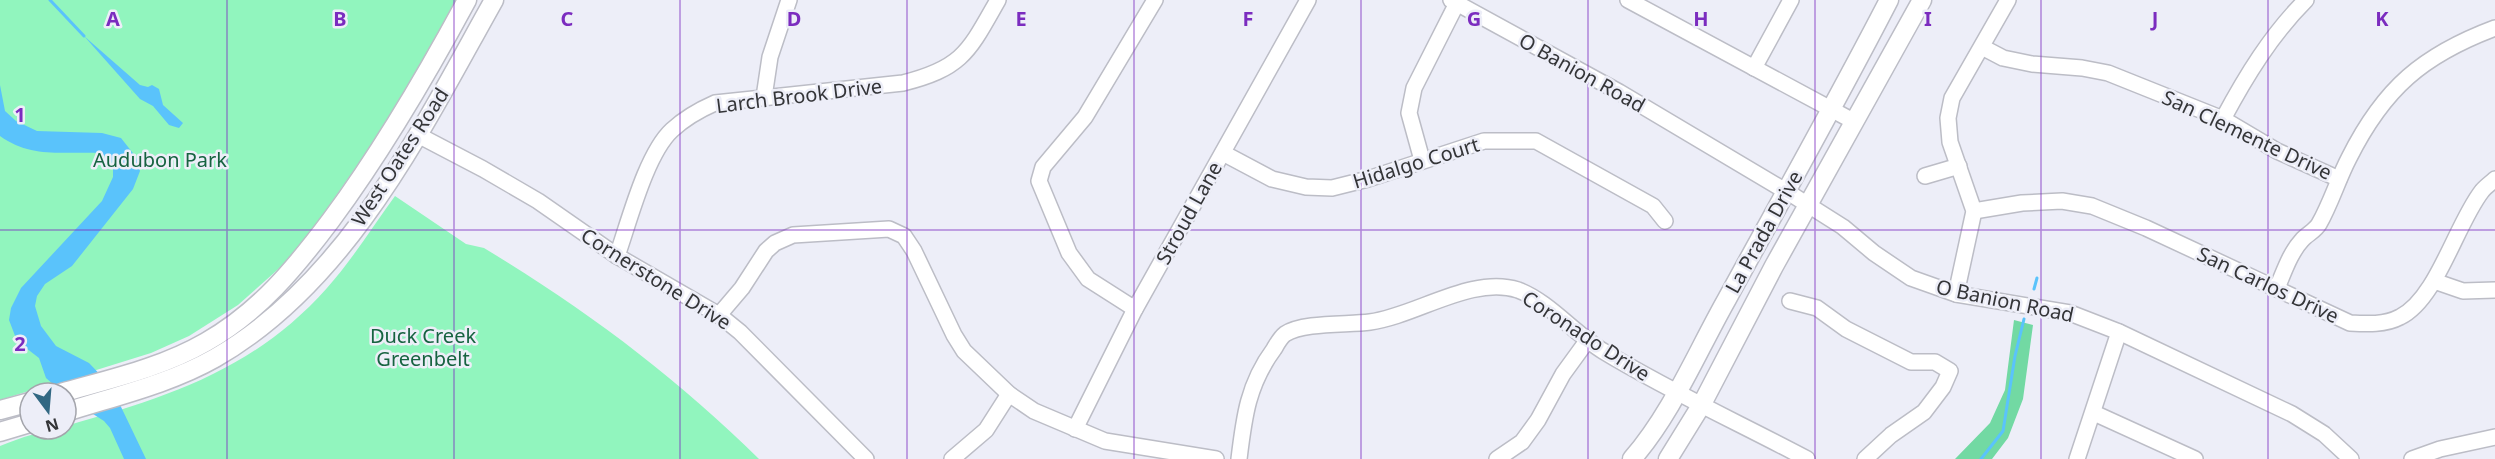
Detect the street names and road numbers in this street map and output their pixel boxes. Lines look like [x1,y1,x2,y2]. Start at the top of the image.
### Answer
street label: O Banion Road [1514,27,1650,118]
street label: Larch Brook Drive [714,72,884,119]
street label: West Oates Road [345,82,454,231]
street label: San Clemente Drive [2158,83,2336,186]
street label: Hidalgo Court [1349,130,1482,195]
street label: Stroud Lane [1149,157,1228,269]
street label: La Prada Drive [1719,166,1808,298]
street label: Cornerstone Drive [576,222,736,336]
street label: San Carlos Drive [2193,240,2343,329]
street label: O Banion Road [1934,273,2077,328]
street label: Coronado Drive [1517,284,1655,387]

